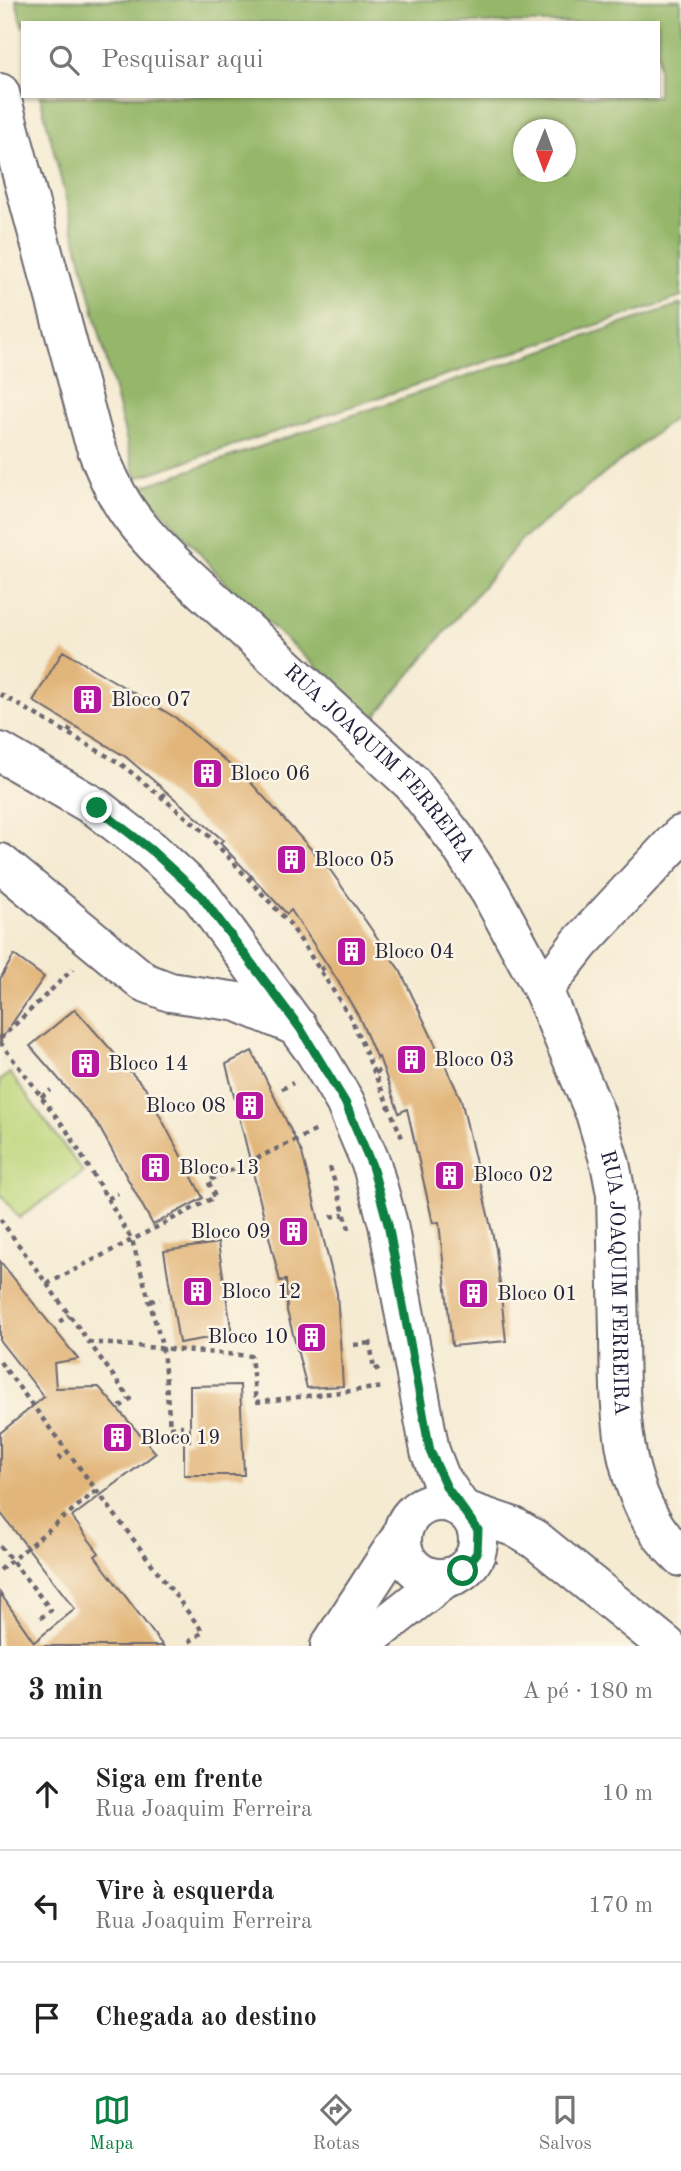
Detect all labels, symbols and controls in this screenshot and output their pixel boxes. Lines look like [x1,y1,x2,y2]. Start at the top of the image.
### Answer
search box [21,21,660,98]
icon: search [45,41,83,79]
text: Pesquisar aqui [101,47,263,73]
north arrow [513,119,576,182]
street label: RUA JOAQUIM FERREIRA [280,661,478,866]
building icon: Bloco 07 [71,683,105,717]
place label: Bloco 07 [111,690,191,711]
building icon: Bloco 06 [190,757,224,791]
place label: Bloco 06 [230,764,310,785]
route end [81,792,112,823]
building icon: Bloco 05 [274,843,308,877]
place label: Bloco 05 [314,850,394,871]
building icon: Bloco 04 [334,935,368,969]
place label: Bloco 04 [374,942,454,963]
building icon: Bloco 03 [394,1043,428,1077]
building icon: Bloco 14 [68,1047,102,1081]
place label: Bloco 03 [434,1050,514,1071]
place label: Bloco 14 [108,1054,188,1075]
building icon: Bloco 08 [232,1089,266,1123]
place label: Bloco 08 [146,1096,226,1117]
street label: RUA JOAQUIM FERREIRA [596,1148,632,1416]
building icon: Bloco 13 [139,1151,173,1185]
place label: Bloco 13 [179,1158,259,1179]
building icon: Bloco 02 [433,1158,467,1192]
place label: Bloco 02 [473,1165,553,1186]
building icon: Bloco 09 [277,1215,311,1249]
place label: Bloco 09 [191,1222,271,1243]
building icon: Bloco 12 [181,1275,215,1309]
building icon: Bloco 01 [457,1277,491,1311]
place label: Bloco 12 [221,1282,301,1303]
place label: Bloco 01 [497,1284,577,1305]
building icon: Bloco 10 [294,1320,328,1354]
place label: Bloco 10 [208,1327,288,1348]
building icon: Bloco 19 [100,1421,134,1455]
place label: Bloco 19 [140,1428,220,1449]
route start [447,1555,478,1586]
text: 3 min [28,1676,103,1706]
text: A pé · 180 m [522,1680,653,1703]
text: Siga em frente [95,1767,263,1793]
icon: ahead [28,1775,66,1813]
text: 10 m [602,1782,653,1805]
text: Rua Joaquim Ferreira [95,1798,312,1821]
text: Vire à esquerda [95,1879,275,1905]
icon: left [28,1887,66,1925]
text: 170 m [588,1894,653,1917]
text: Rua Joaquim Ferreira [95,1910,312,1933]
icon: arrive [28,1999,66,2037]
text: Chegada ao destino [95,2005,317,2031]
tab: Mapa [89,2091,134,2156]
tab: Rotas [313,2091,360,2156]
tab: Salvos [539,2091,592,2156]

